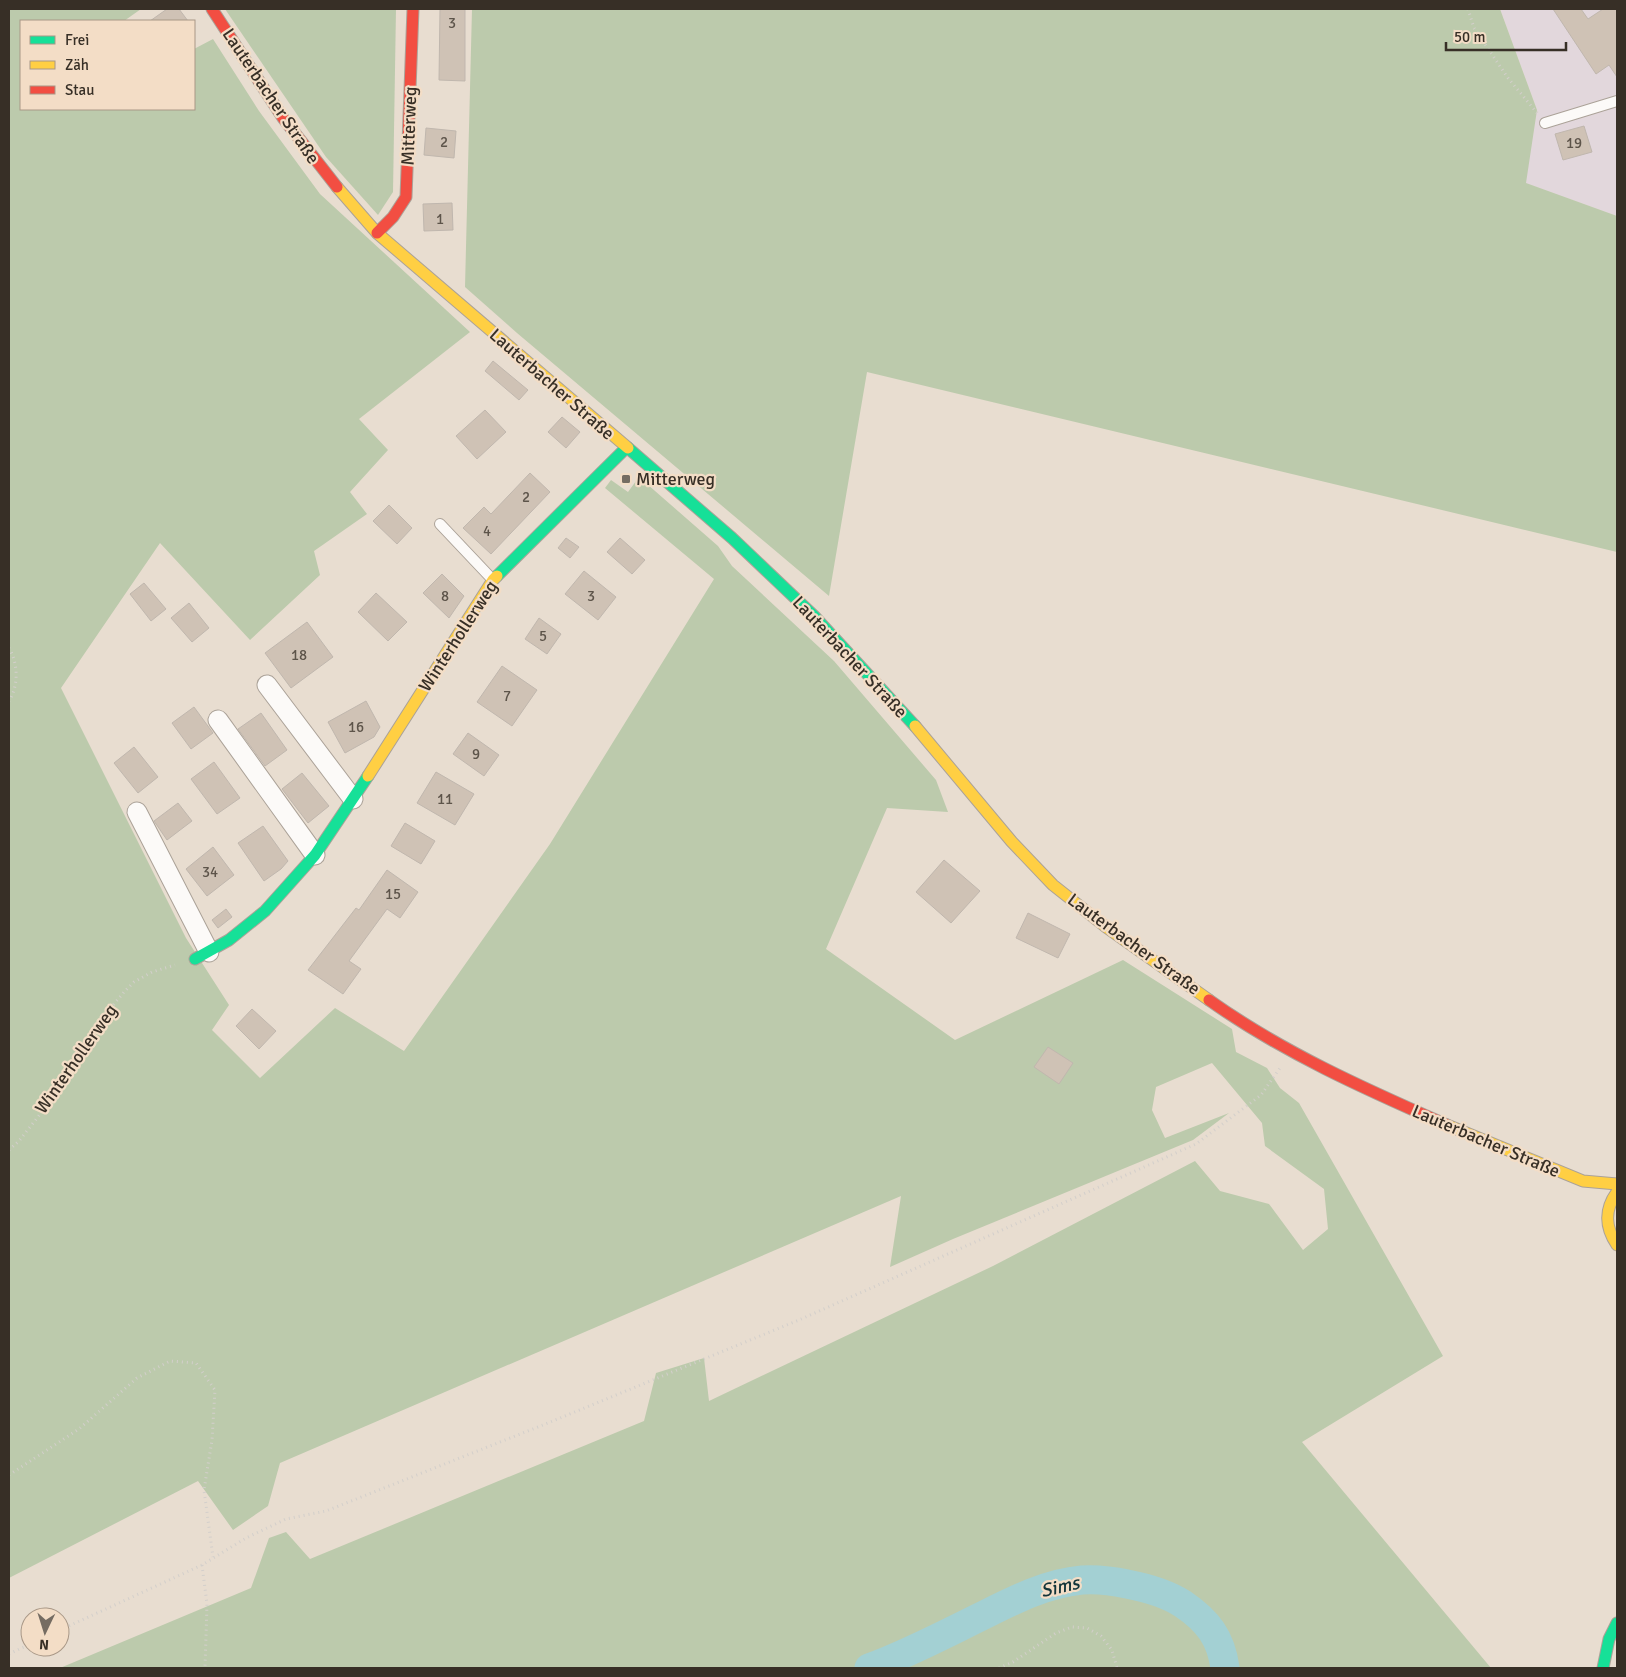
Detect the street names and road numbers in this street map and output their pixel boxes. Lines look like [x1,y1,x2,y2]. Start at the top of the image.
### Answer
street label: Lauterbacher Straße [218,24,324,168]
street label: Mitterweg [397,86,421,166]
street label: Lauterbacher Straße [485,324,619,444]
street label: Winterhollerweg [414,576,502,696]
street label: Lauterbacher Straße [788,591,912,723]
street label: Lauterbacher Straße [1063,888,1205,1000]
street label: Winterhollerweg [30,1000,122,1118]
street label: Lauterbacher Straße [1409,1100,1563,1182]

